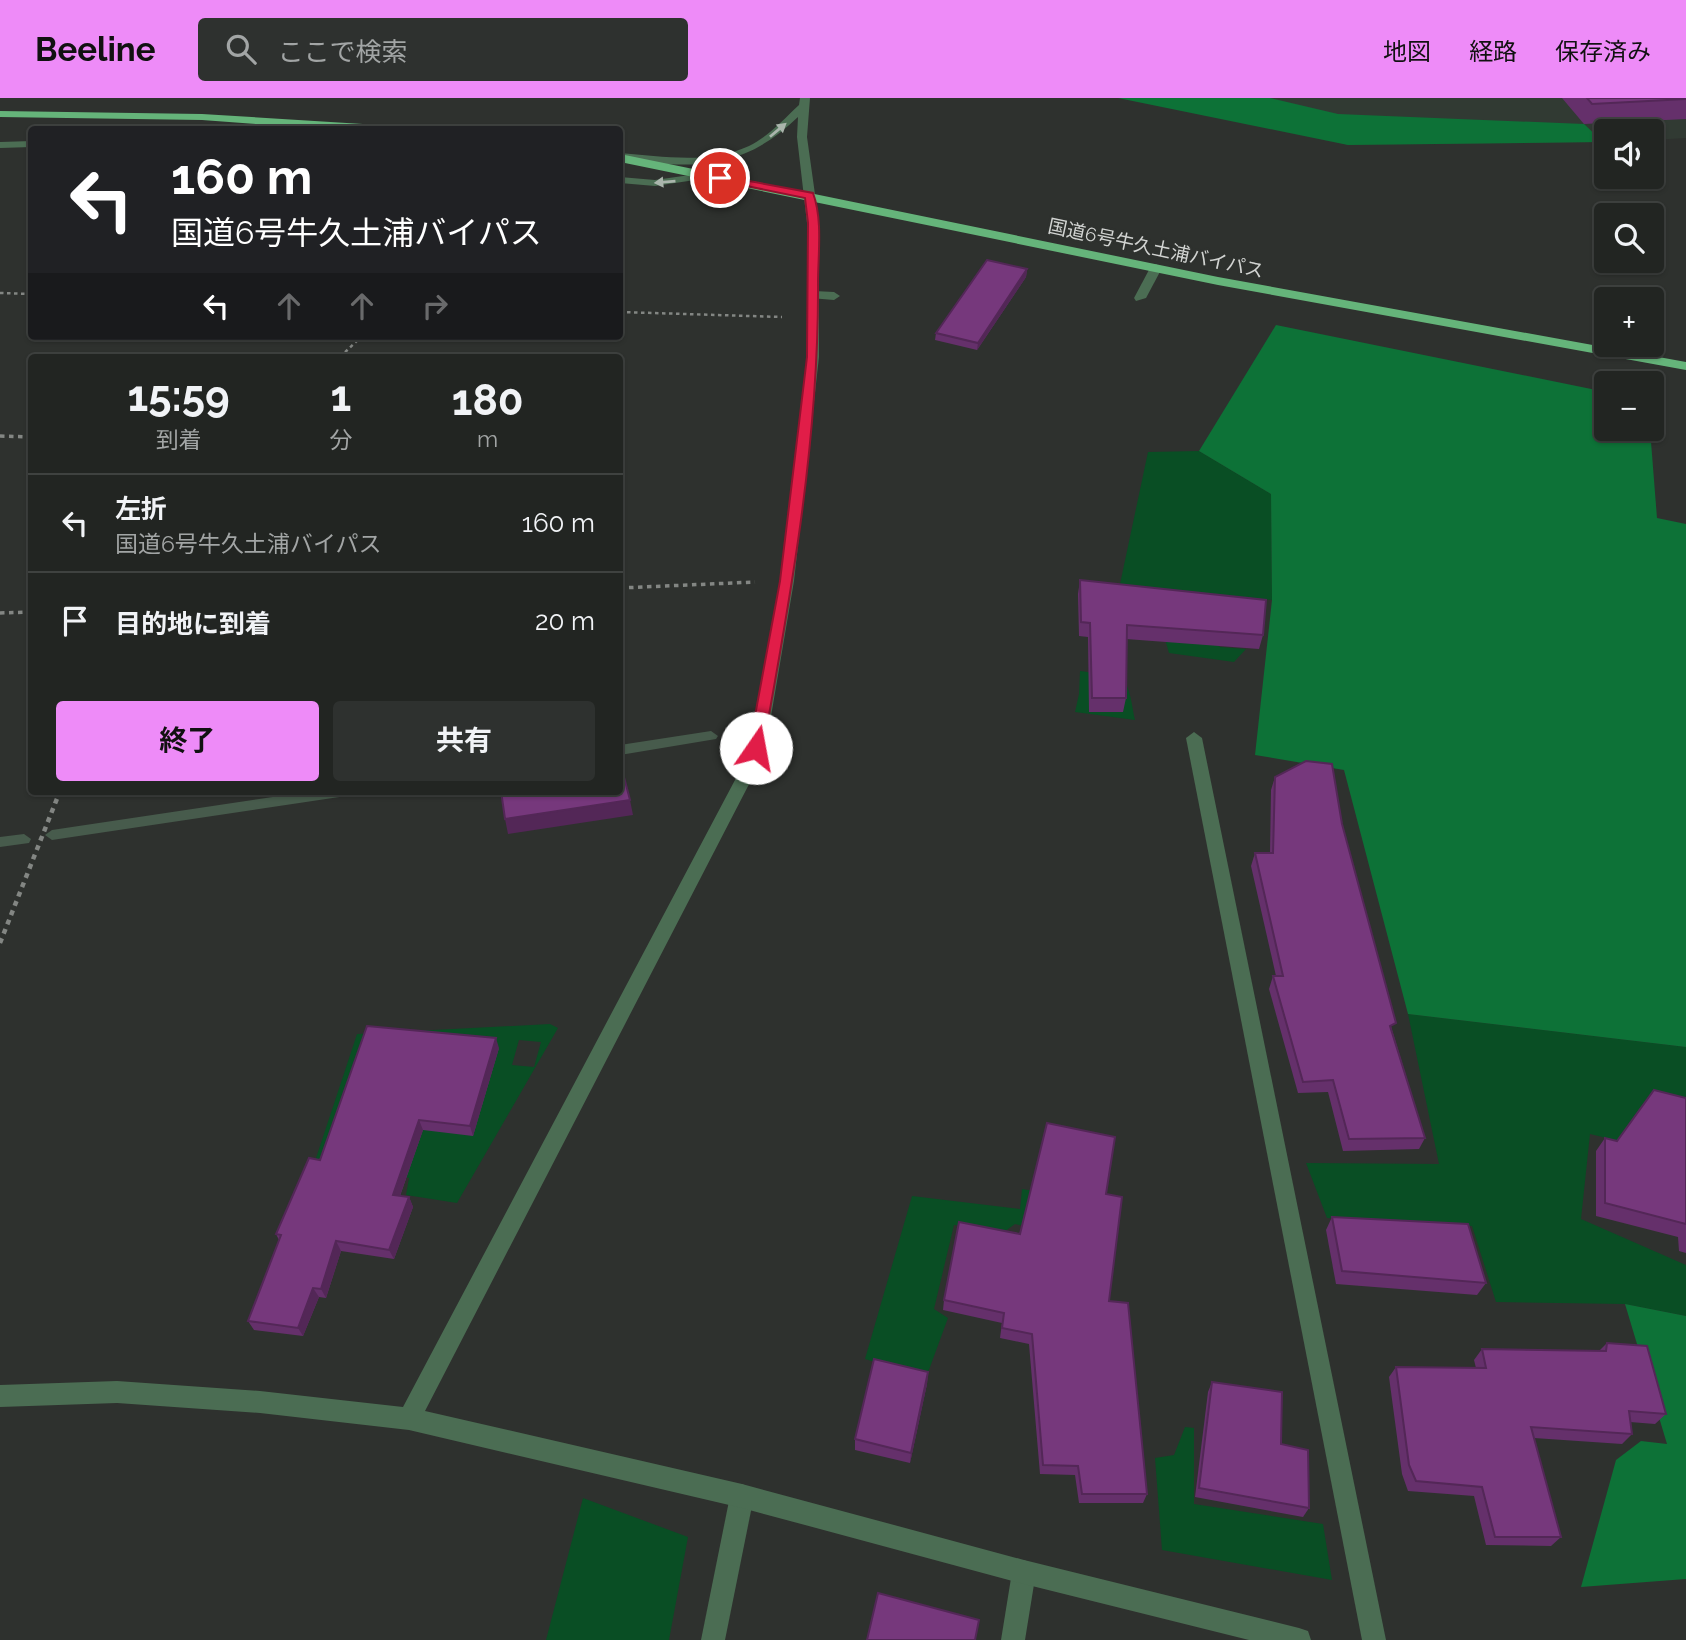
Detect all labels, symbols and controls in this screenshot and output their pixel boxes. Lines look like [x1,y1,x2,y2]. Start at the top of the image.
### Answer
search box [198,18,688,81]
text: Beeline [35,30,156,69]
icon: search [222,30,260,68]
text: ここで検索 [278,37,408,67]
text: 地図 [1383,37,1431,66]
text: 経路 [1469,37,1517,66]
text: 保存済み [1555,37,1651,66]
map controls [1594,119,1664,441]
button: sound [1594,119,1664,189]
one-way arrow [769,122,787,138]
text: 160 m [171,148,312,205]
pin [690,148,750,208]
icon: left [56,154,147,245]
icon: arrive [701,159,739,197]
one-way arrow [654,177,676,188]
button: search [1594,203,1664,273]
text: 国道6号牛久土浦バイパス [171,214,542,251]
street label: 国道6号牛久土浦バイパス [1046,214,1266,282]
icon: left [197,287,235,325]
icon: ahead [270,287,308,325]
icon: ahead [343,287,381,325]
icon: right [416,287,454,325]
button: + [1594,287,1664,357]
button: − [1594,371,1664,441]
text: 15:59 [127,372,230,421]
text: 1 [330,372,351,421]
text: 180 [452,376,524,425]
text: m [477,425,498,452]
text: 到着 [156,426,202,453]
text: 分 [329,426,352,453]
text: 左折 [115,494,167,524]
icon: left [56,504,94,542]
text: 160 m [522,508,595,538]
text: 国道6号牛久土浦バイパス [115,530,381,557]
icon: arrive [56,602,94,640]
text: 20 m [535,606,595,636]
text: 目的地に到着 [115,609,271,639]
button: 終了 [56,701,319,781]
button: 共有 [333,701,595,781]
position arrow [719,711,793,785]

